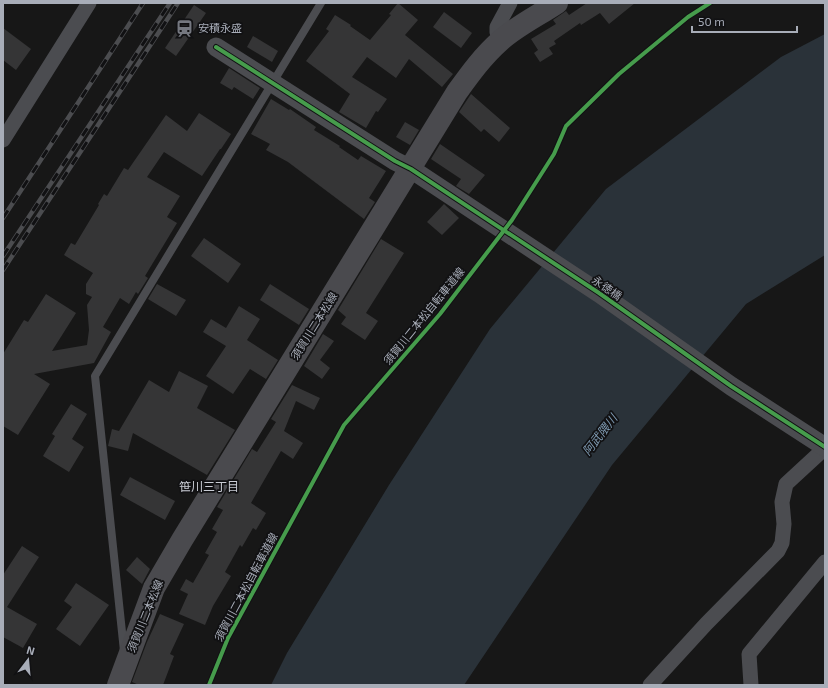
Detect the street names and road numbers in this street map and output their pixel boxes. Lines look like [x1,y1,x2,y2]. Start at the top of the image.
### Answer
street label: 須賀川二本松自転車道線 [380,265,467,367]
street label: 永徳橋 [590,273,625,302]
street label: 須賀川二本松線 [288,290,339,362]
street label: 須賀川二本松自転車道線 [211,530,280,643]
street label: 須賀川二本松線 [124,578,165,654]

